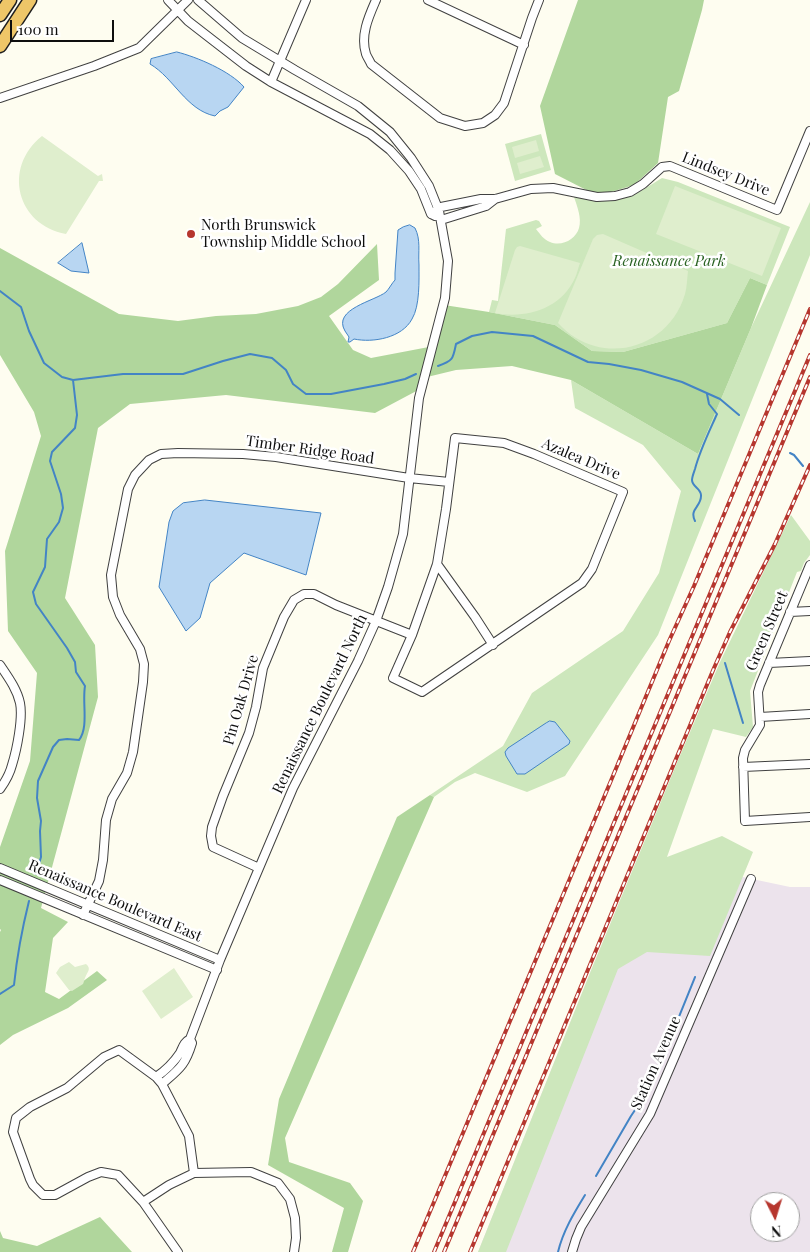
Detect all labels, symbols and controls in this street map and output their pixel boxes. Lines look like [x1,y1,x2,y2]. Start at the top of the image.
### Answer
scale bar [12,10,116,42]
text: 100 m [18,19,59,39]
street label: Lindsey Drive [680,148,772,200]
place label: North Brunswick Township Middle School [201,216,366,251]
marker: North Brunswick Township Middle School [185,228,197,240]
park label: Renaissance Park [613,252,725,270]
street label: Timber Ridge Road [245,432,375,468]
street label: Azalea Drive [539,434,623,484]
street label: Green Street [742,588,792,674]
street label: Renaissance Boulevard North [269,611,371,797]
street label: Pin Oak Drive [220,653,262,747]
street label: Renaissance Boulevard East [26,856,204,946]
street label: Station Avenue [627,1013,685,1113]
north arrow [750,1192,800,1242]
text: N [770,1222,782,1241]

